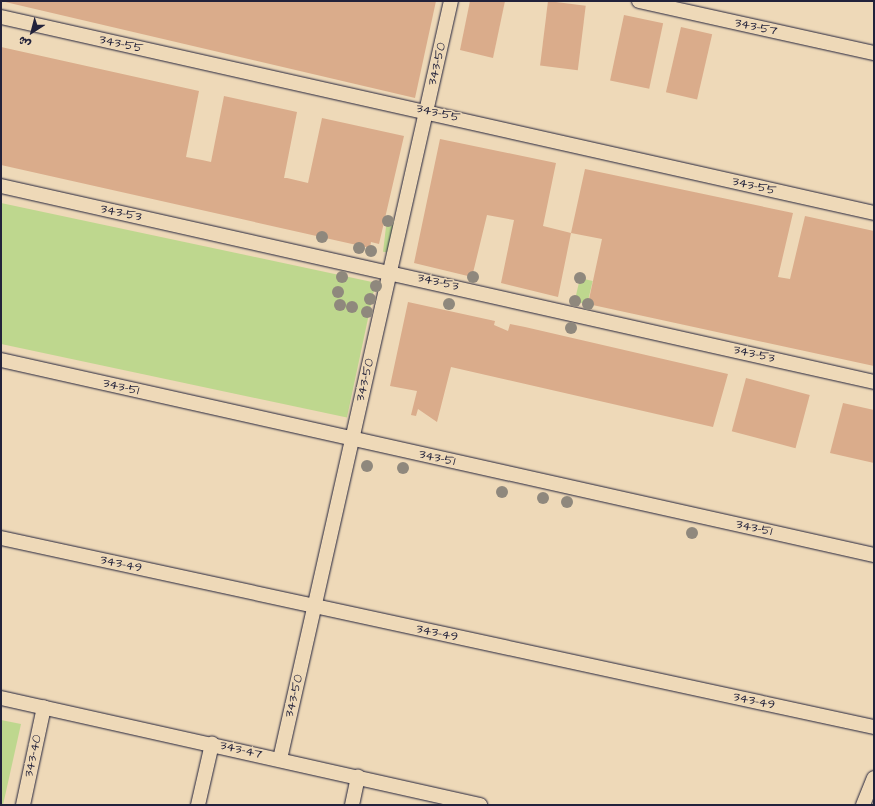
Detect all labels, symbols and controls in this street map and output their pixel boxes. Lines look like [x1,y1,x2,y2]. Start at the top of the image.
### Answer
north arrow [12,12,52,52]
street label: 343-57 [733,15,779,39]
text: ش [15,32,34,52]
street label: 343-55 [98,32,144,56]
street label: 343-50 [425,41,449,87]
street label: 343-55 [415,100,461,126]
street label: 343-55 [731,173,777,199]
street label: 343-53 [99,201,143,225]
street label: 343-53 [416,270,460,294]
street label: 343-53 [732,342,776,366]
street label: 343-50 [353,357,377,403]
street label: 343-51 [101,375,141,399]
street label: 343-51 [417,447,457,469]
street label: 343-51 [734,517,774,539]
street label: 343-49 [99,552,143,576]
street label: 343-49 [415,621,459,645]
street label: 343-50 [282,673,306,719]
street label: 343-49 [732,689,776,713]
street label: 343-40 [21,733,45,779]
street label: 343-47 [218,738,264,762]

